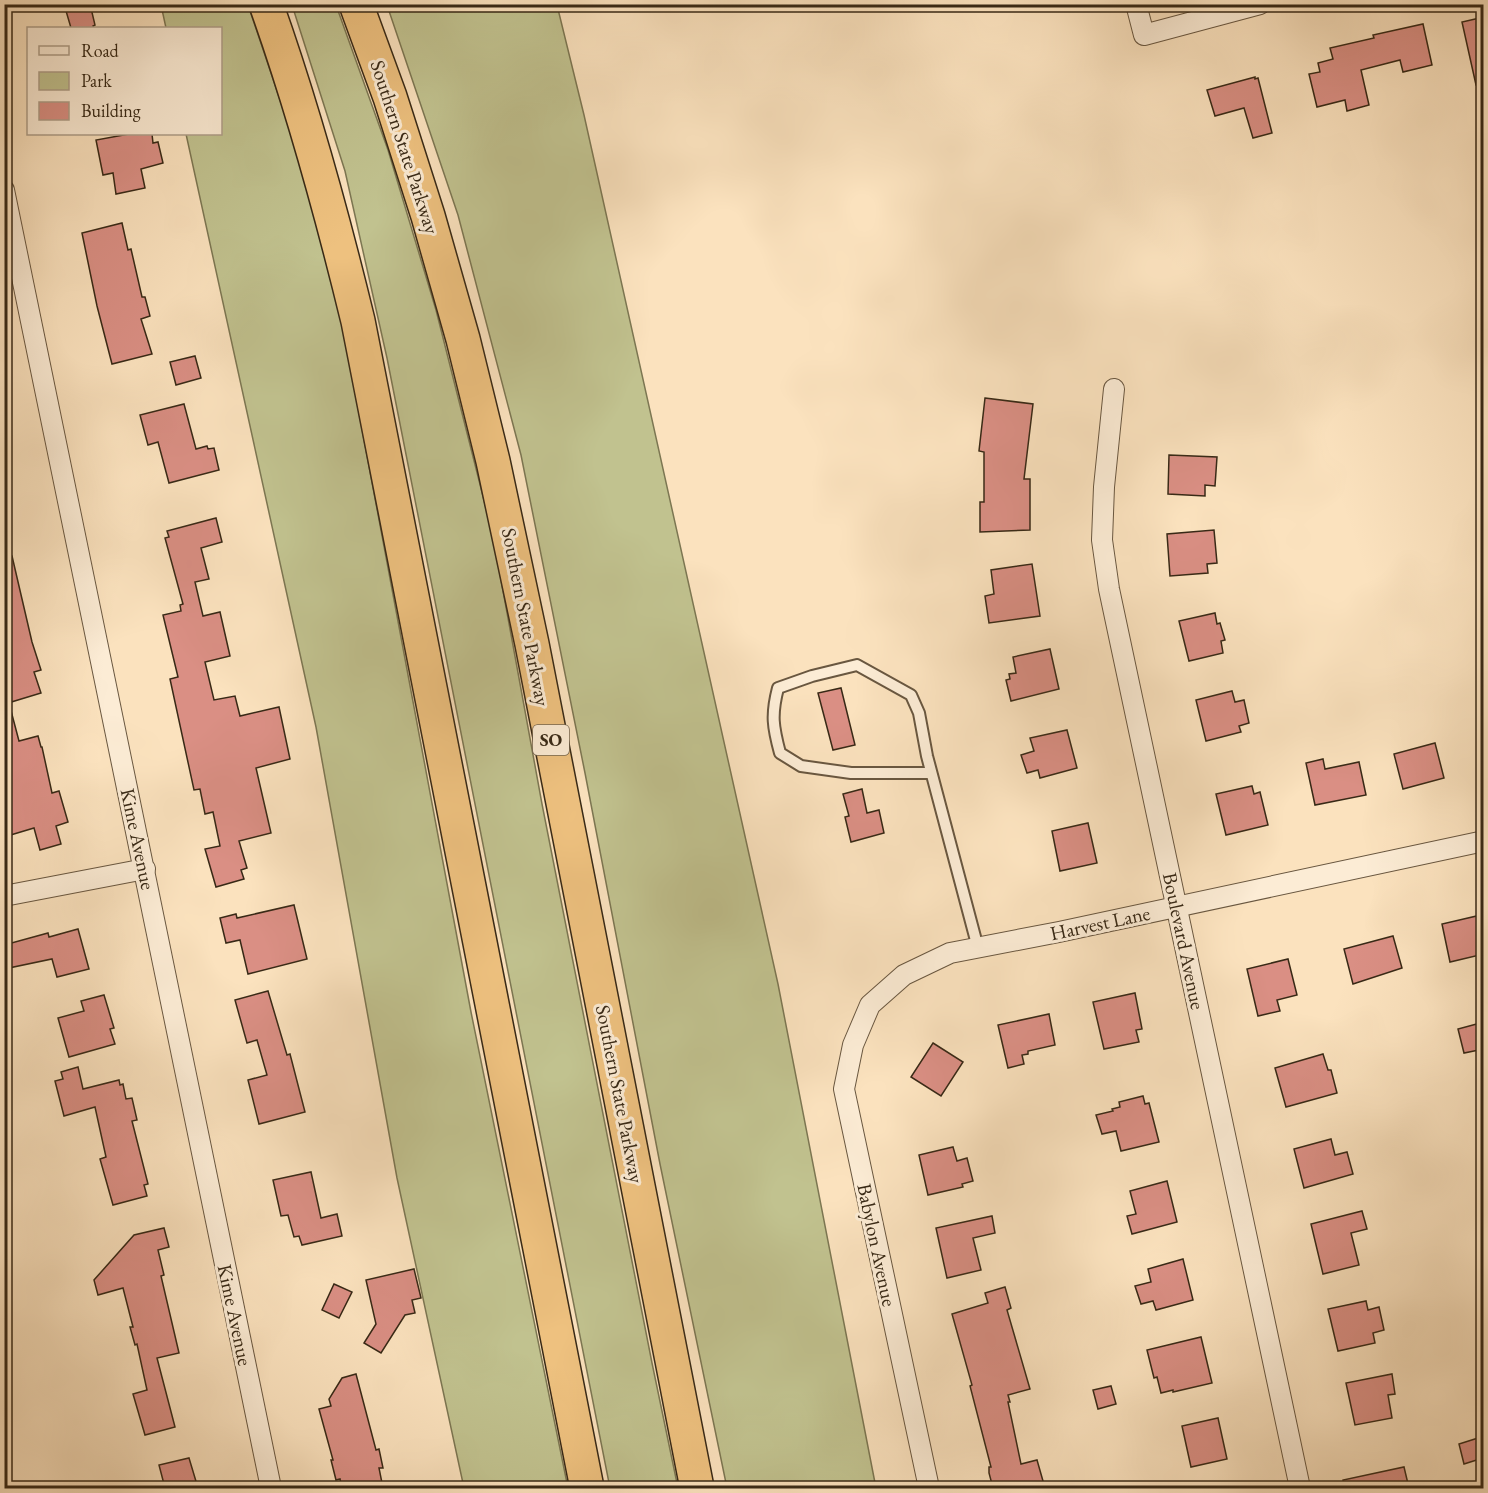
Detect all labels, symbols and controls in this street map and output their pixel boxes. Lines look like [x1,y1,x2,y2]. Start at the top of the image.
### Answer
legend [27,27,222,135]
text: Road [81,39,120,62]
street label: Southern State Parkway [365,57,445,237]
text: Park [81,69,112,92]
text: Building [81,99,141,122]
street label: Southern State Parkway [496,526,556,709]
road number: SO [533,725,569,755]
street label: Kime Avenue [115,786,161,892]
street label: Boulevard Avenue [1157,870,1211,1012]
street label: Harvest Lane [1048,900,1153,946]
street label: Southern State Parkway [590,1003,650,1186]
street label: Babylon Avenue [851,1181,903,1309]
street label: Kime Avenue [212,1262,258,1368]

